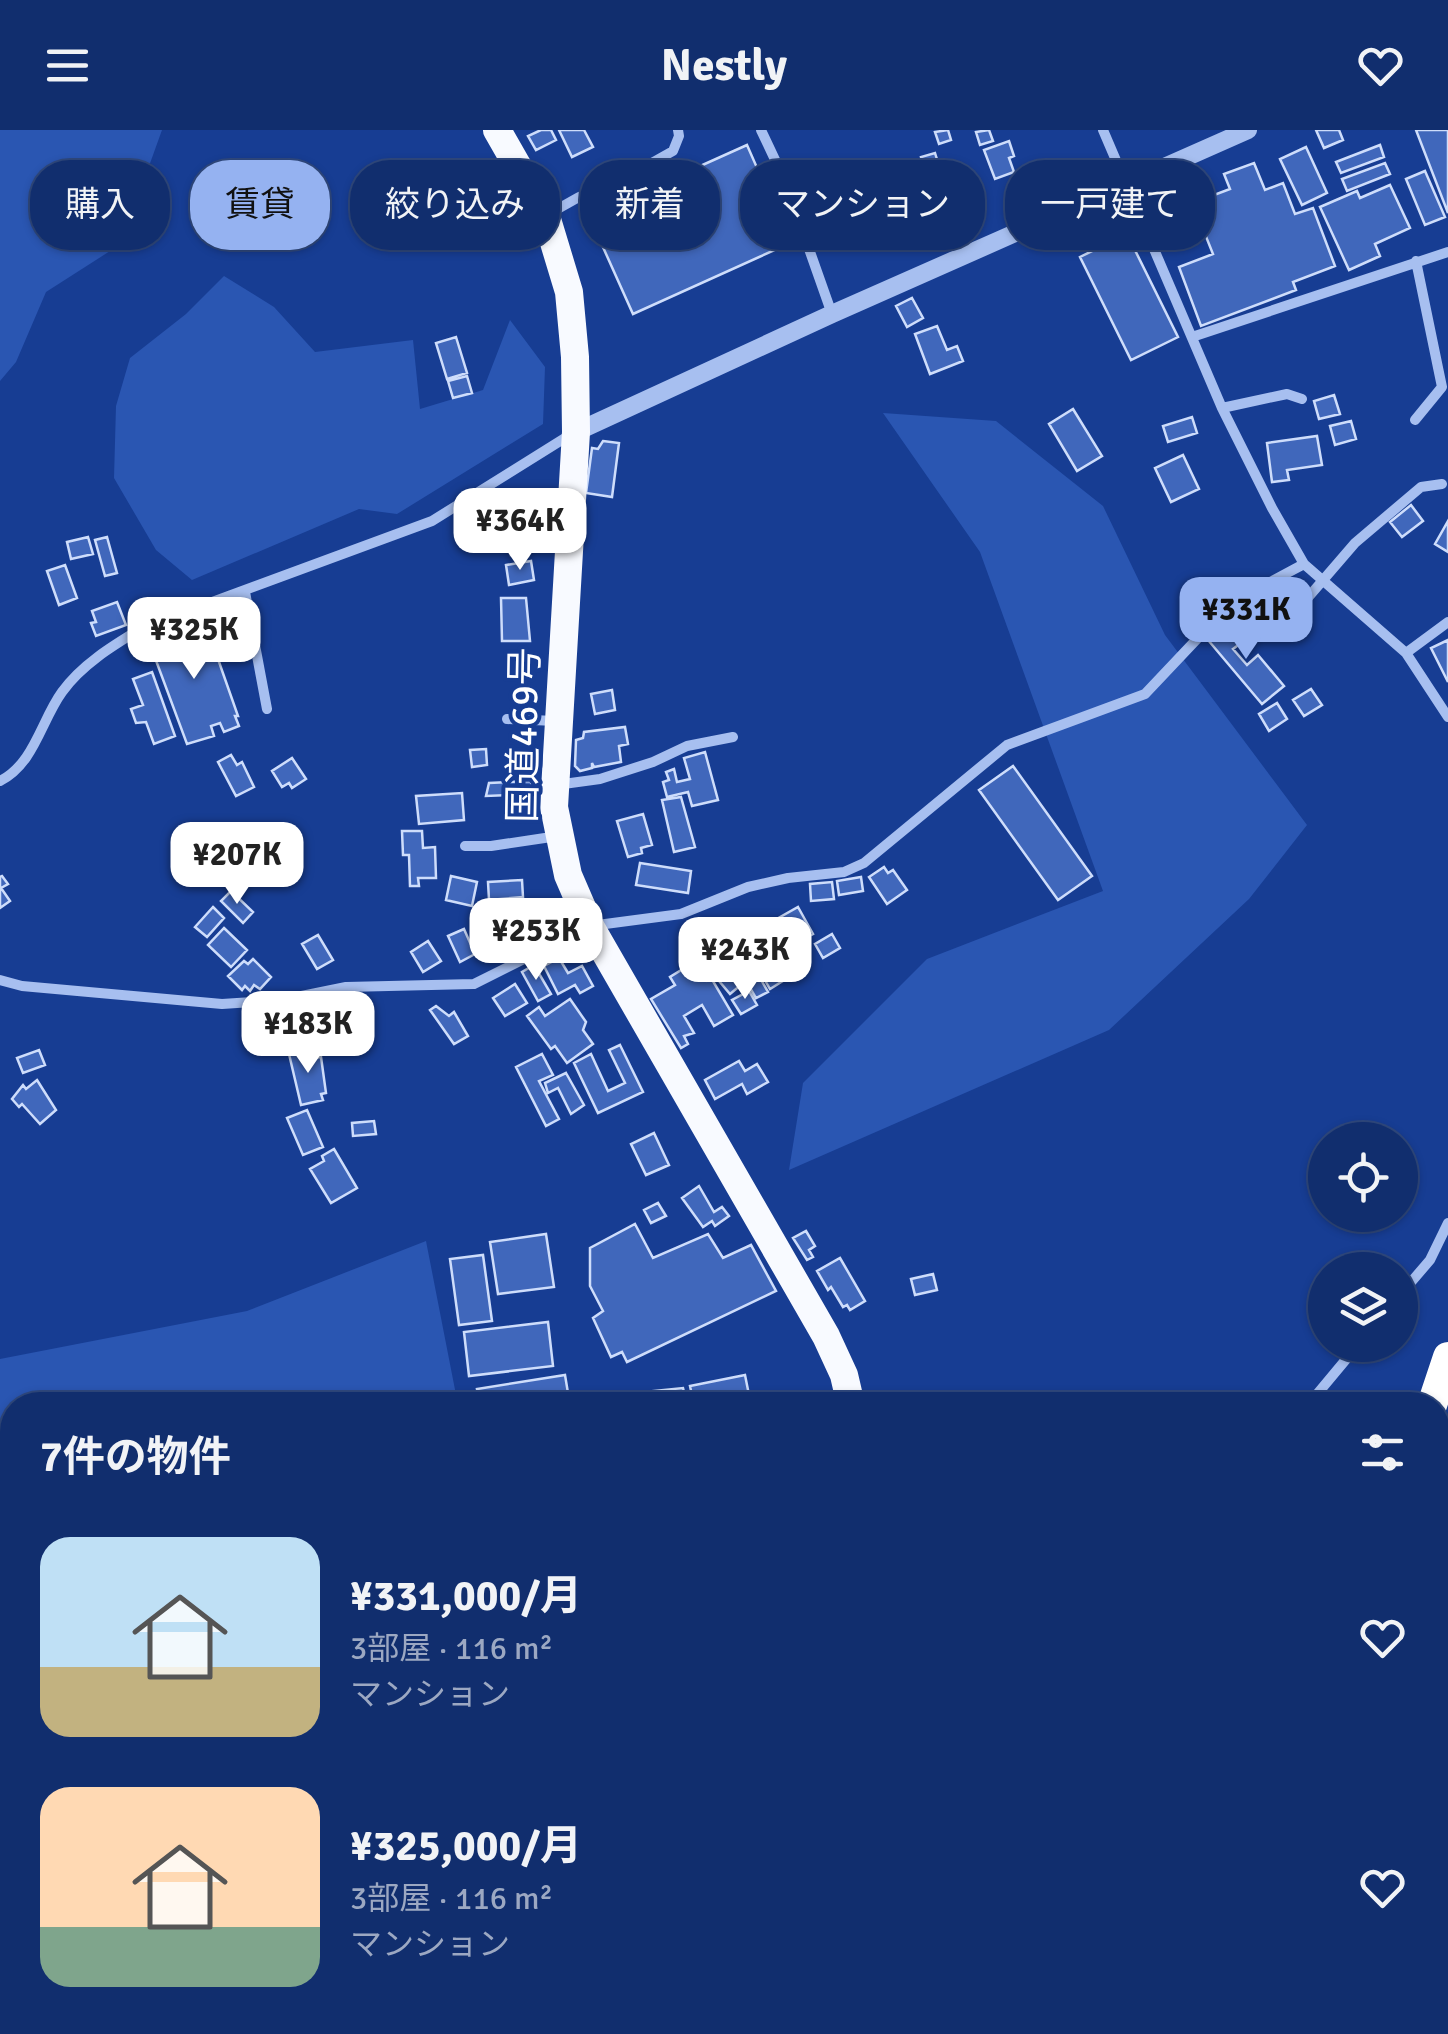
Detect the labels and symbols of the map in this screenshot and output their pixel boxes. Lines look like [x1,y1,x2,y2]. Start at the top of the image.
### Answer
pin: ¥364K [450,488,590,573]
pin: ¥331K [1176,577,1316,662]
pin: ¥325K [124,597,264,682]
street label: 国道469号 [499,647,549,823]
pin: ¥207K [167,822,307,907]
pin: ¥253K [466,898,606,983]
pin: ¥243K [675,917,815,1002]
pin: ¥183K [238,991,378,1076]

